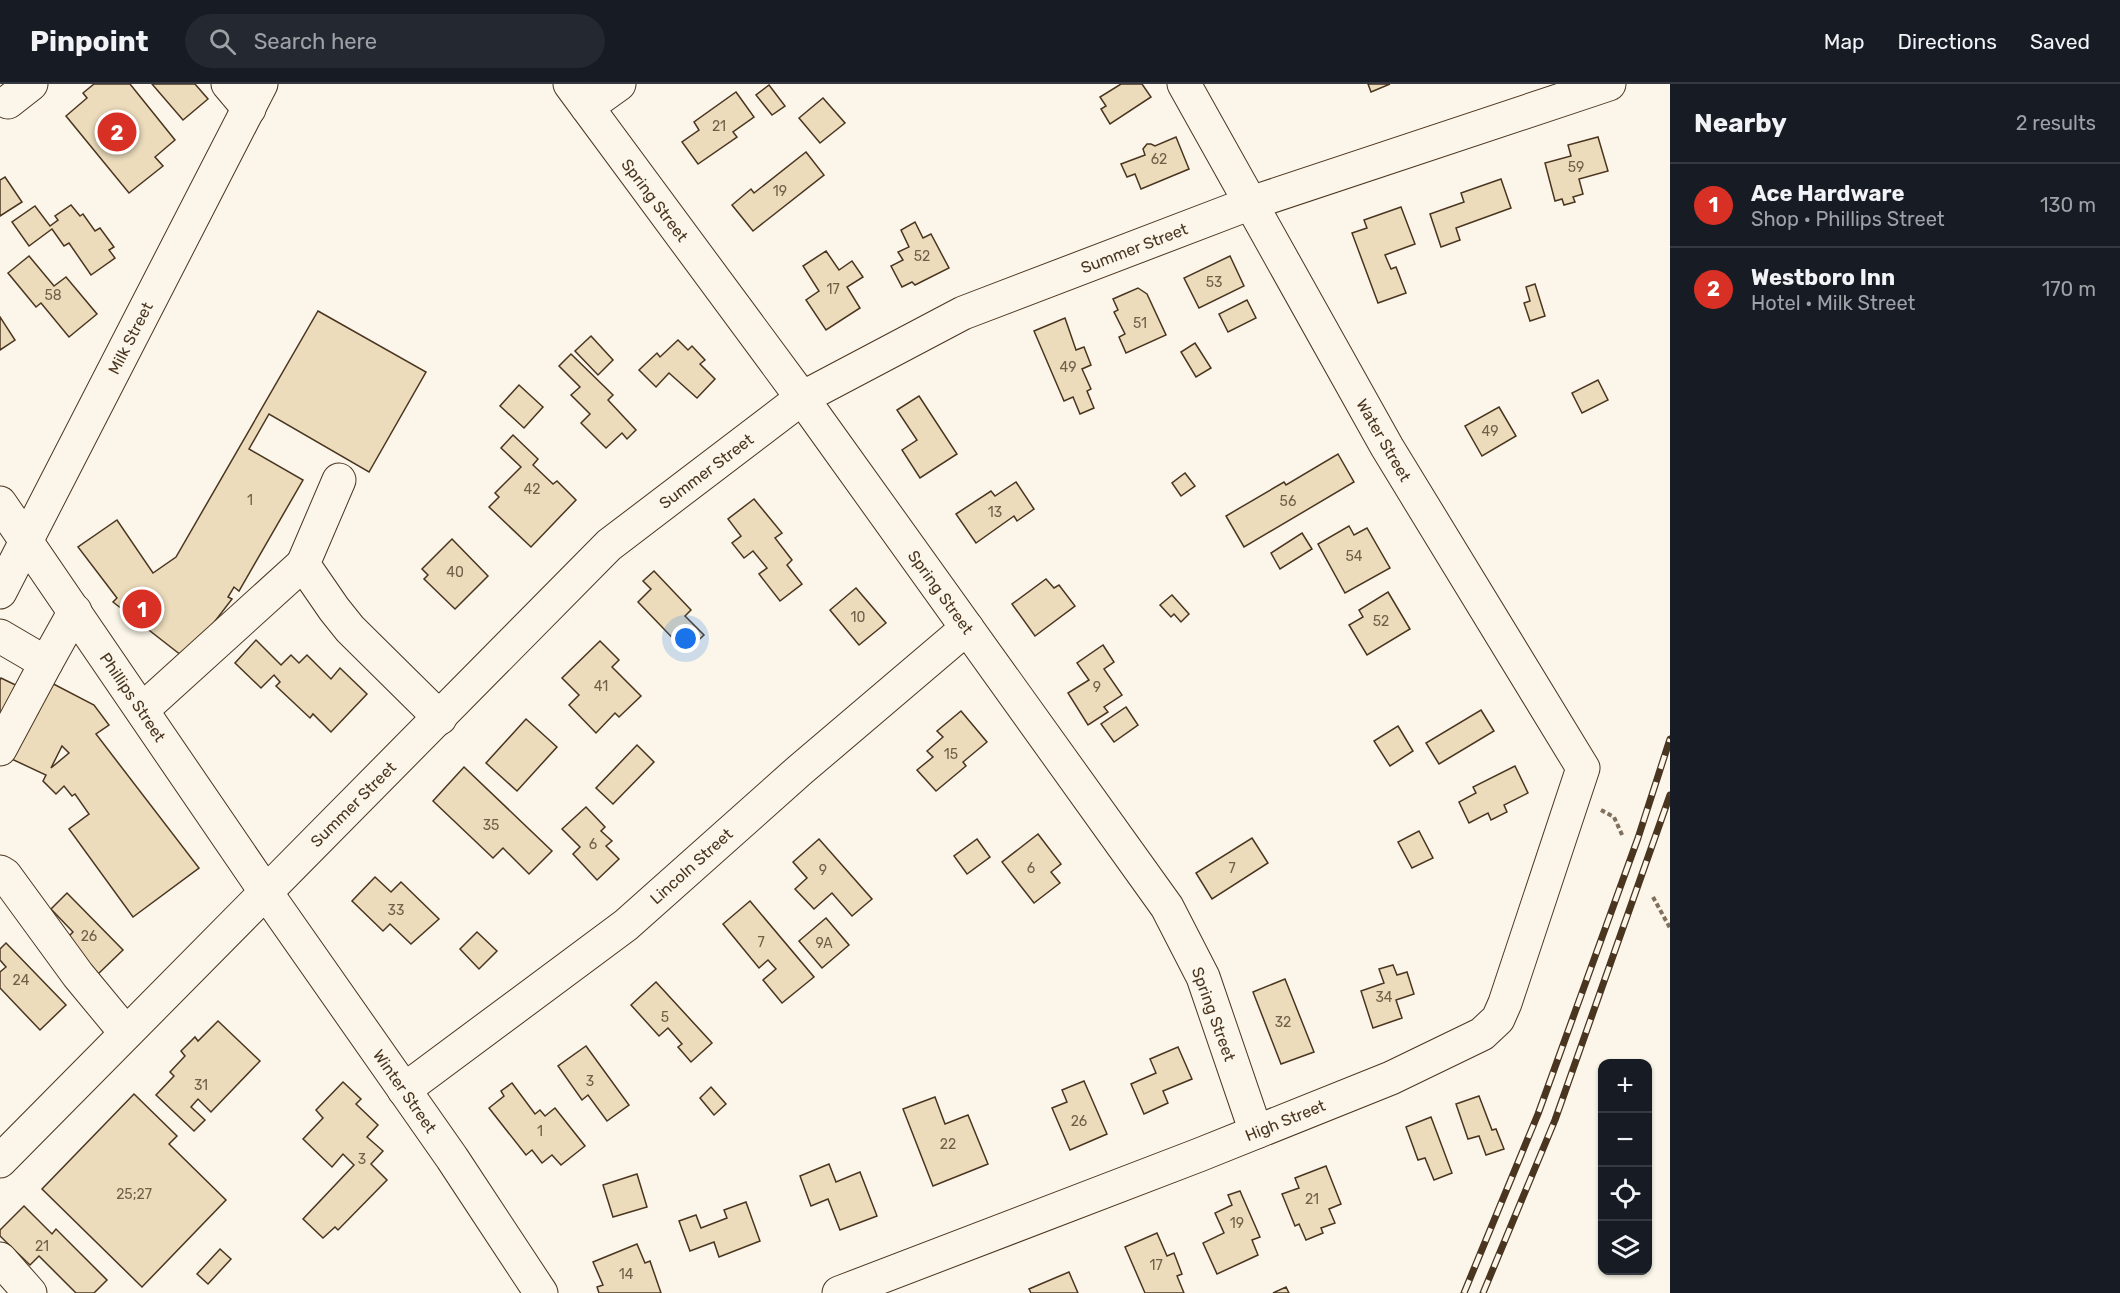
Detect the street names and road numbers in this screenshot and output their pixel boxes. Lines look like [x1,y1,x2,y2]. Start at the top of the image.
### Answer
street label: Spring Street [617,155,692,246]
street label: Summer Street [1078,219,1190,278]
street label: Milk Street [104,299,157,378]
street label: Water Street [1352,396,1415,485]
street label: Summer Street [656,430,757,513]
street label: Spring Street [904,547,977,638]
street label: Phillips Street [96,649,169,745]
street label: Summer Street [307,758,400,851]
street label: Lincoln Street [646,824,736,908]
street label: Spring Street [1188,964,1239,1064]
street label: Winter Street [369,1046,440,1137]
street label: High Street [1242,1096,1328,1145]

